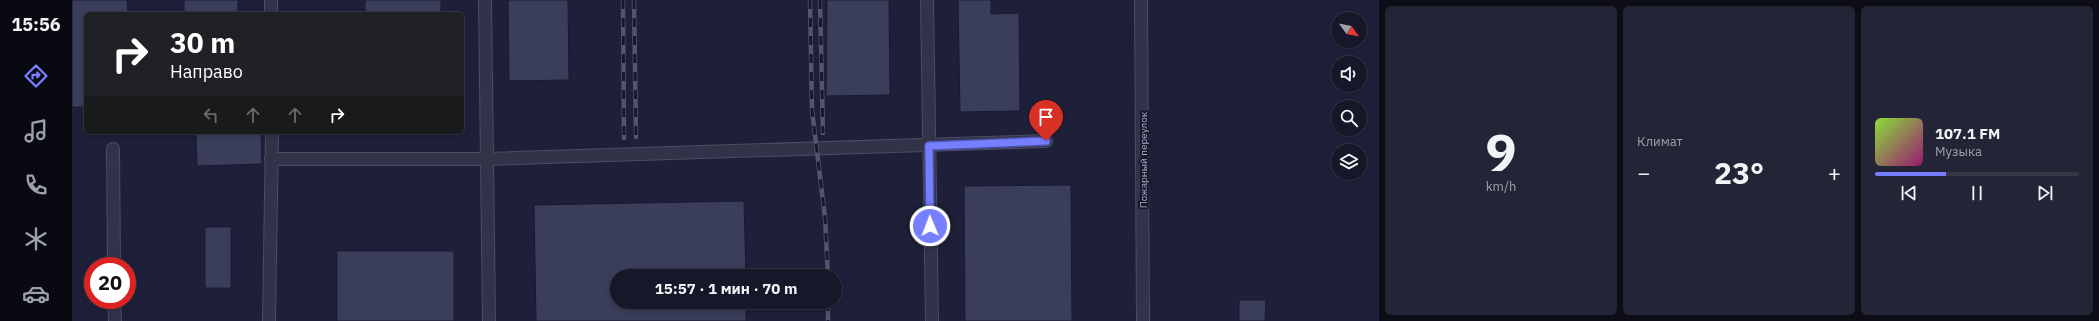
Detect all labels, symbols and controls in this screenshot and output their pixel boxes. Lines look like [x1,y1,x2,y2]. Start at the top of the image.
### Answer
north arrow [1331,12,1367,48]
map controls [1331,12,1367,180]
text: 15:56 [11,13,61,36]
text: 30 m [170,24,235,61]
icon: right [104,28,156,80]
button: sound [1331,56,1367,92]
text: Направо [170,60,243,83]
icon: directions [22,62,50,90]
pin [1029,100,1063,141]
button: search [1331,100,1367,136]
icon: left [200,104,222,126]
icon: ahead [242,104,264,126]
icon: ahead [284,104,306,126]
icon: right [326,104,348,126]
icon: arrive [1035,106,1057,128]
street label: Пожарный переулок [1137,111,1150,208]
icon: music [22,117,50,145]
text: 9 [1485,118,1517,185]
text: 107.1 FM [1935,124,2000,143]
text: Климат [1637,133,1683,150]
text: Музыка [1935,143,1982,160]
button: layers [1331,144,1367,180]
text: 23° [1714,153,1764,192]
text: − [1637,158,1650,187]
text: + [1828,158,1841,187]
icon: phone [22,171,50,199]
text: km/h [1486,178,1516,195]
icon: previous [1898,182,1920,204]
icon: pause [1966,182,1988,204]
icon: next [2034,182,2056,204]
position arrow [909,205,951,247]
icon: climate [22,225,50,253]
speed limit sign: 20 [84,257,136,309]
text: 15:57 · 1 мин · 70 m [655,279,797,298]
icon: car [22,280,50,308]

